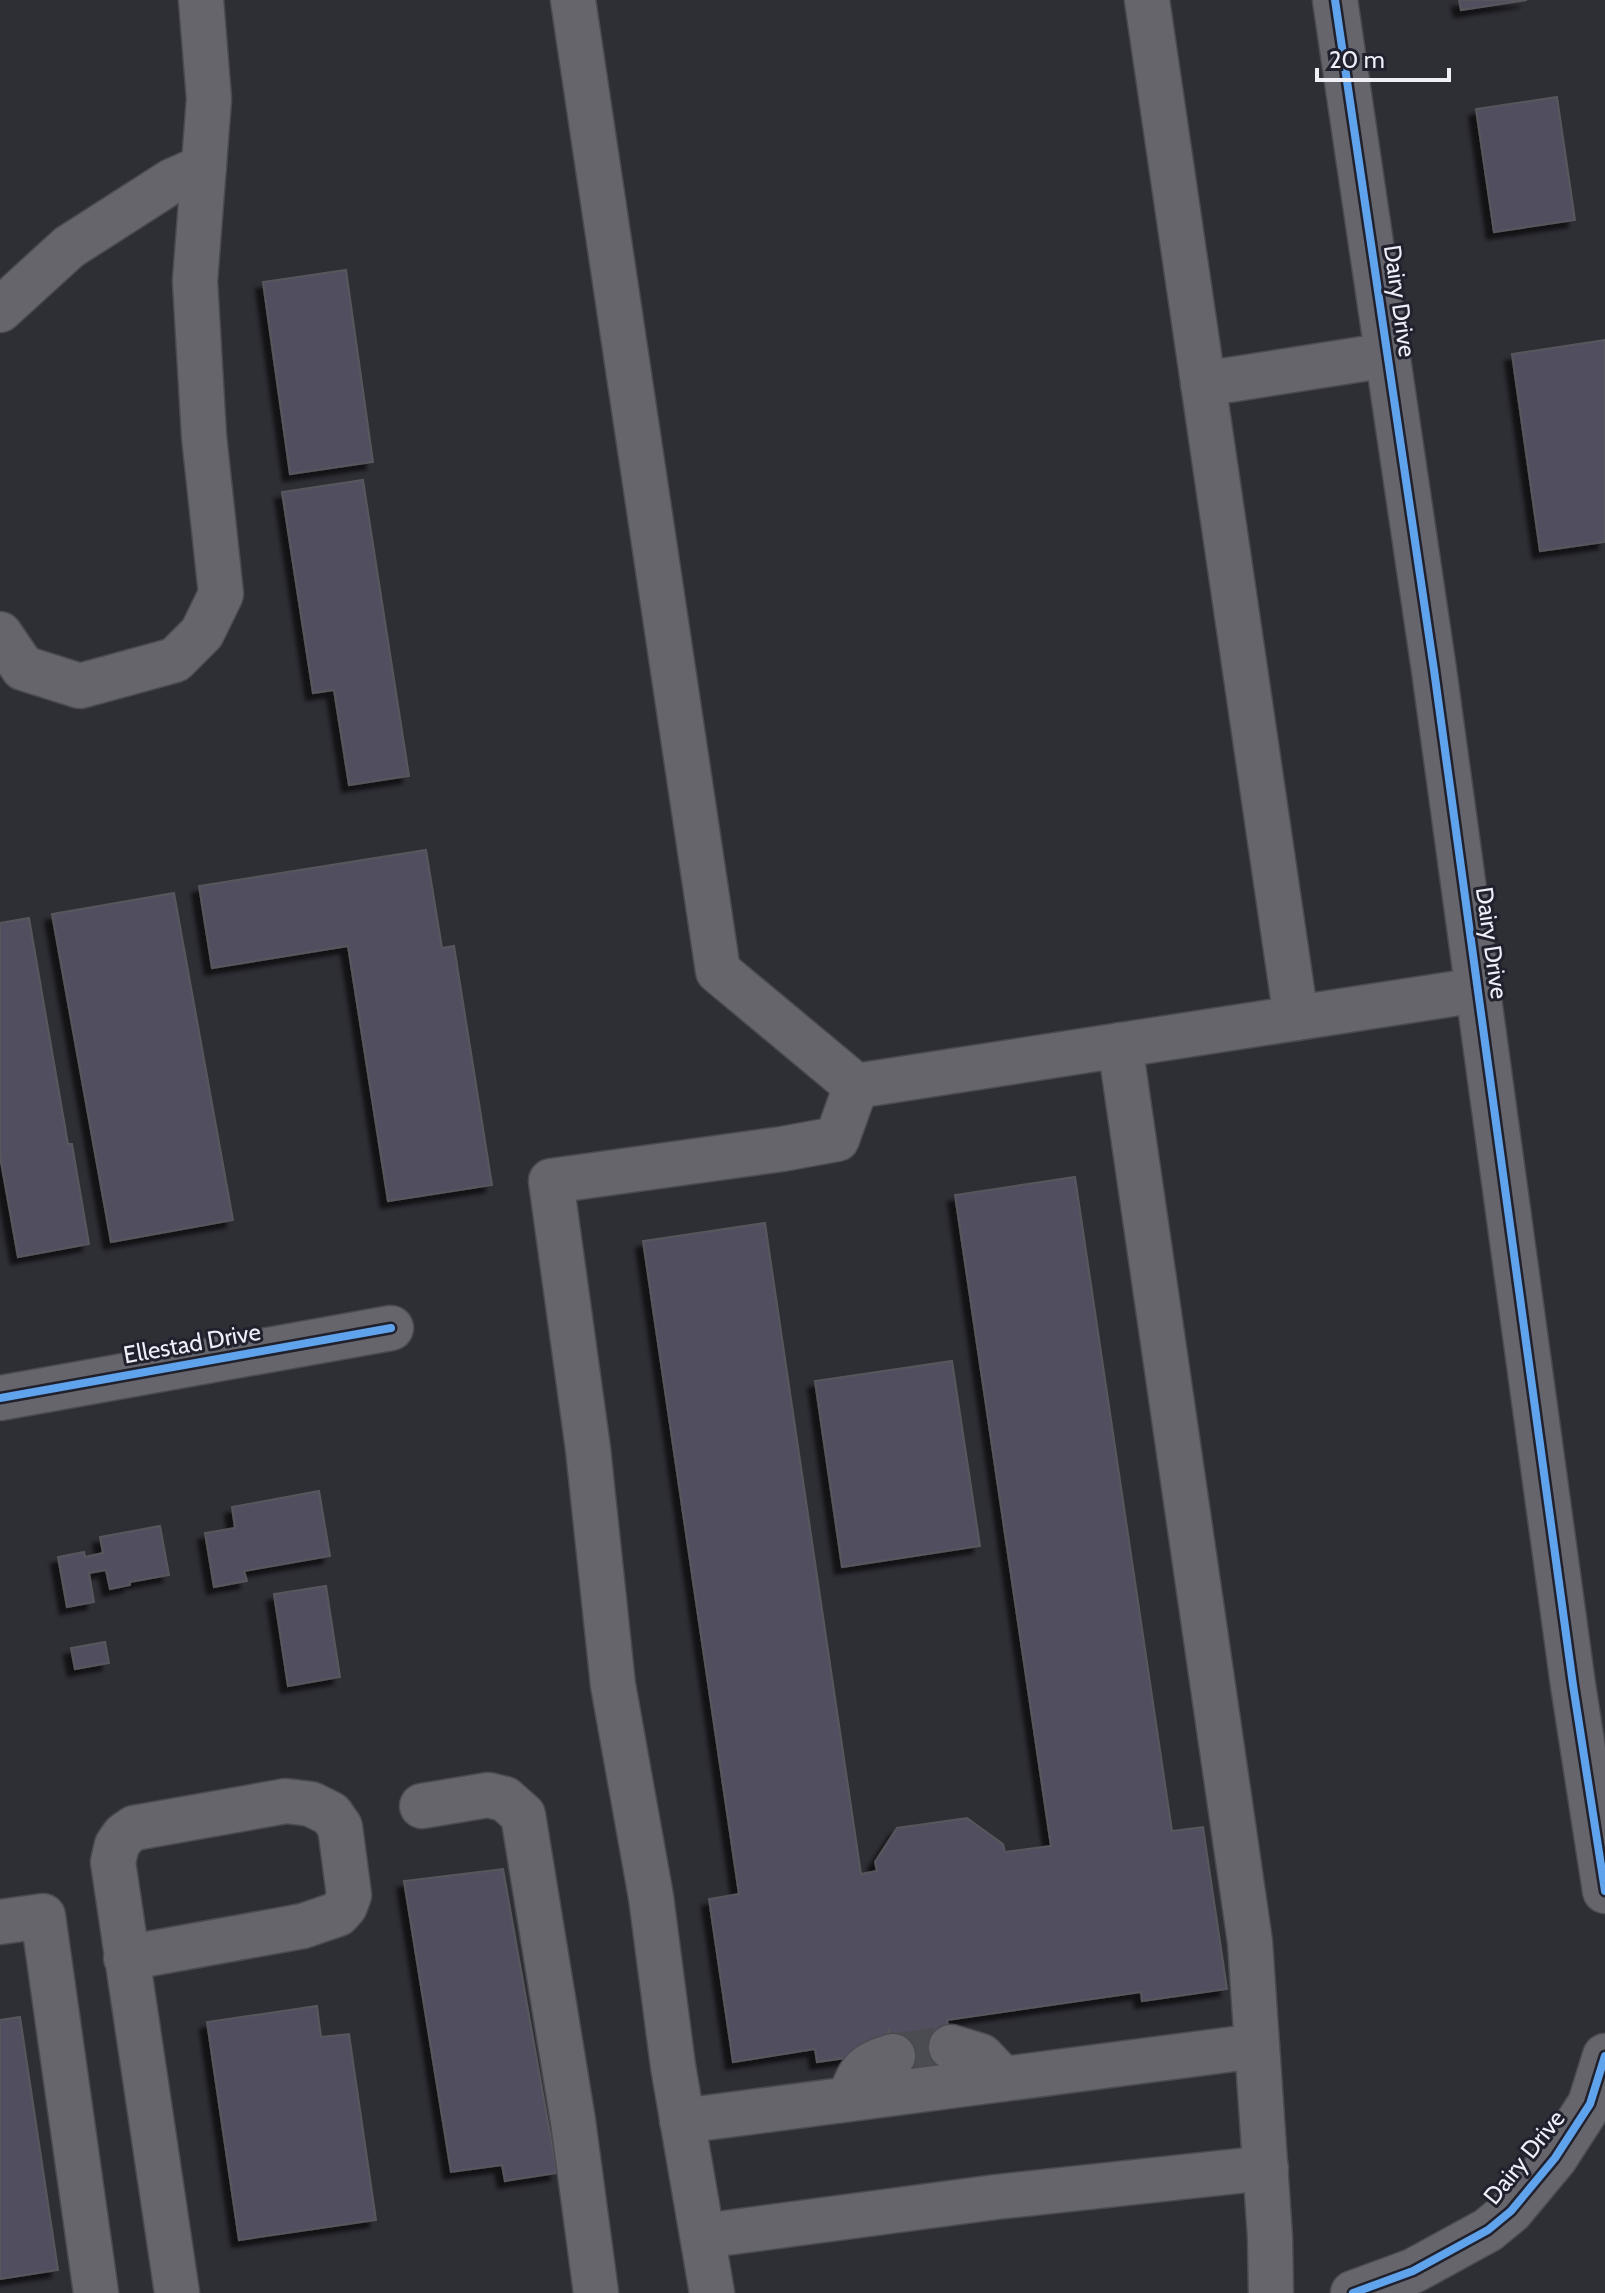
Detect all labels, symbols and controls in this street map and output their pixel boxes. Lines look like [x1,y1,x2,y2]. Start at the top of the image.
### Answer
scale bar [1317,32,1449,82]
text: 20 m [1329,45,1385,74]
street label: Dairy Drive [1378,243,1422,359]
street label: Dairy Drive [1470,885,1514,1001]
street label: Ellestad Drive [121,1317,263,1369]
street label: Dairy Drive [1477,2104,1571,2210]

